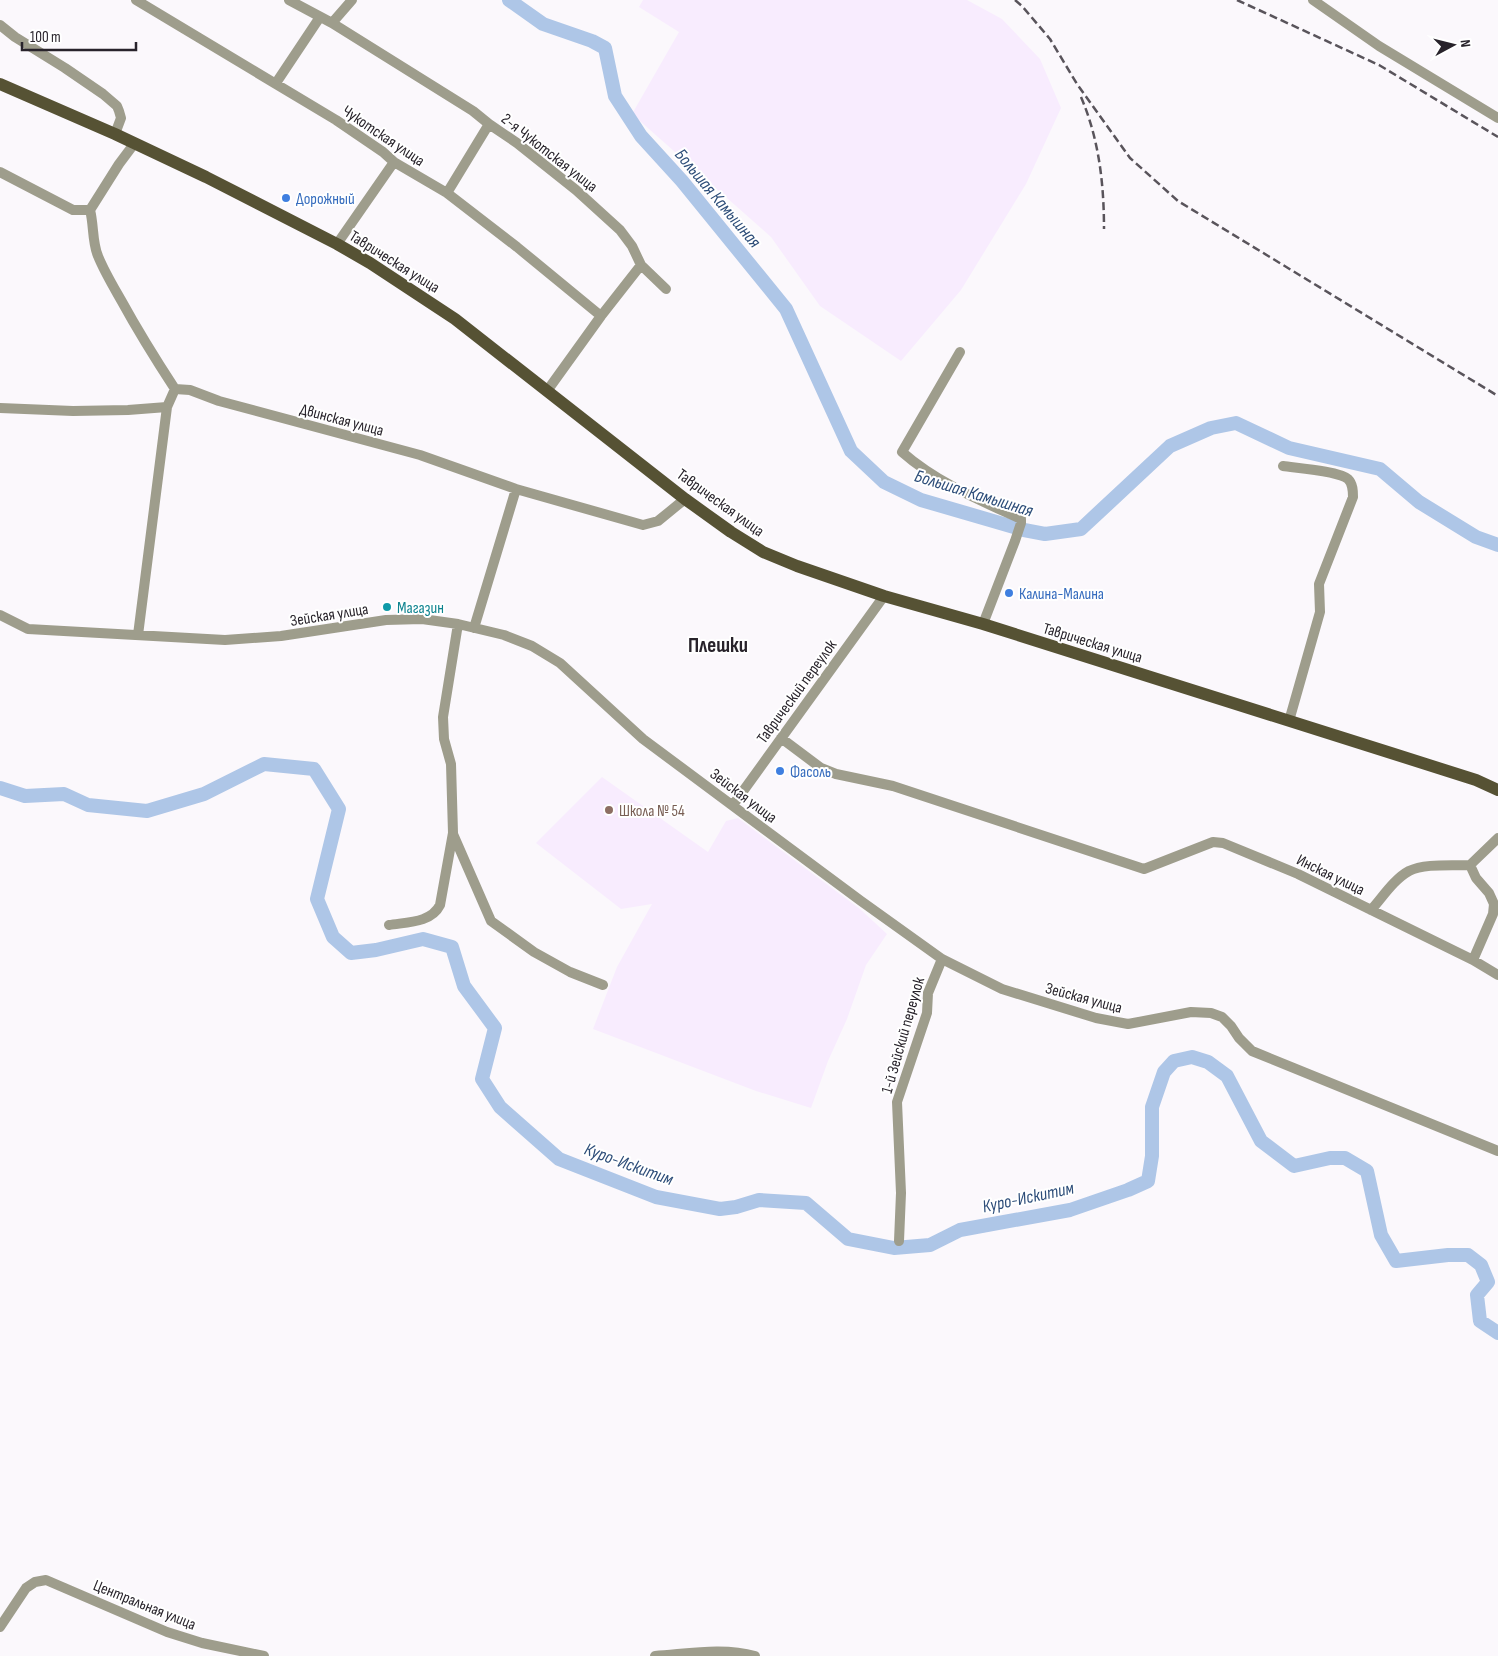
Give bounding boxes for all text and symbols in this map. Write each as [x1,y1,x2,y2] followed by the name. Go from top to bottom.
[22,20,136,52] scale bar
[1428,20,1478,70] north arrow
[30,28,61,47] text: 100 m
[1457,39,1474,48] text: N
[338,102,428,171] street label: Чукотская улица
[497,110,601,197] street label: 2-я Чукотская улица
[670,145,765,252] water label: Большая Камышная
[296,190,355,209] place label: Дорожный
[280,192,292,204] marker: Дорожный
[345,227,443,298] street label: Таврическая улица
[298,400,386,441] street label: Двинская улица
[673,465,767,541] street label: Таврическая улица
[912,465,1036,521] water label: Большая Камышная
[1019,585,1104,604] place label: Калина-Малина
[1003,587,1015,599] marker: Калина-Малина
[397,599,444,618] place label: Магазин
[289,600,370,631] street label: Зейская улица
[381,601,393,613] marker: Магазин
[1041,619,1145,668] street label: Таврическая улица
[688,633,748,658] district label: Плешки
[753,636,842,747] street label: Таврический переулок
[790,763,831,782] place label: Фасоль
[706,765,780,827] street label: Зейская улица
[774,765,786,777] marker: Фасоль
[619,802,685,821] place label: Школа № 54
[603,804,615,816] marker: Школа № 54
[1293,851,1367,900] street label: Инская улица
[878,974,929,1096] street label: 1-й Зейский переулок
[1043,979,1124,1018] street label: Зейская улица
[582,1139,676,1190] water label: Куро-Искитим
[981,1177,1076,1217] water label: Куро-Искитим
[90,1576,198,1635] street label: Центральная улица

